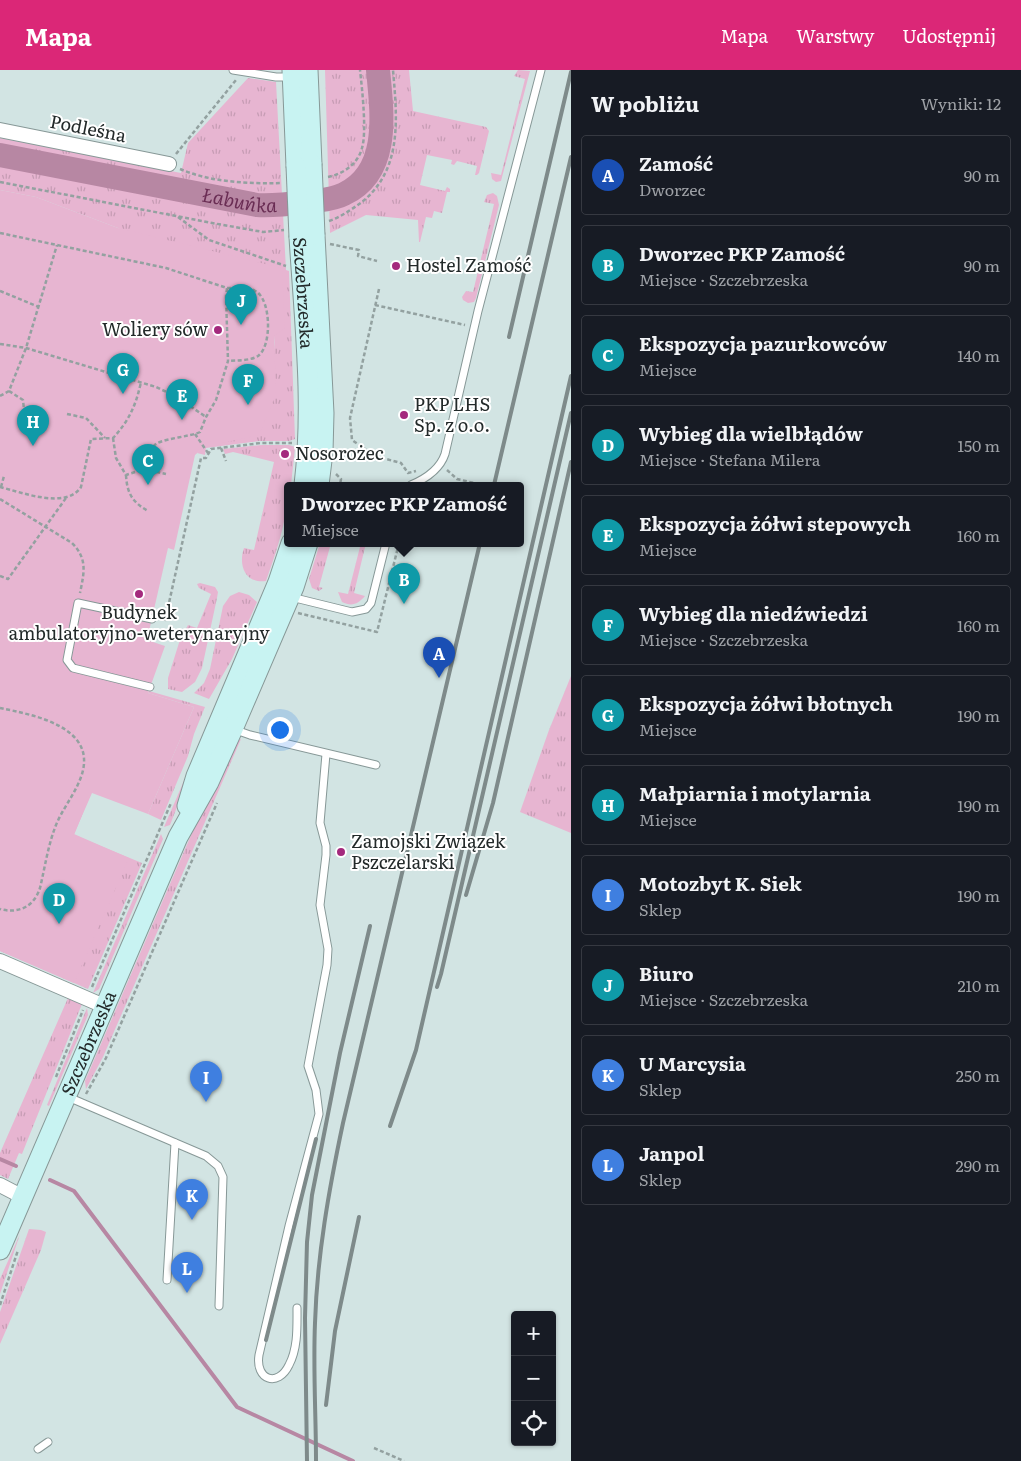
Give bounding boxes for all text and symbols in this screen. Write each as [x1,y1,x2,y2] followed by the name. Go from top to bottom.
[25,18,92,53] text: Mapa
[720,22,768,49] text: Mapa
[796,22,874,49] text: Warstwy
[902,22,996,49] text: Udostępnij
[591,87,699,118] text: W pobliżu
[921,91,1001,115] text: Wyniki: 12
[48,107,129,148] street label: Podleśna
[639,149,713,177] text: Zamość
[602,163,614,187] text: A
[964,163,1000,187] text: 90 m
[639,177,706,201] text: Dworzec
[200,180,277,218] water label: Łabuńka
[287,236,321,350] street label: Szczebrzeska
[639,239,845,267] text: Dworzec PKP Zamość
[406,251,531,278] place label: Hostel Zamość
[602,253,614,277] text: B
[964,253,1000,277] text: 90 m
[390,260,402,272] marker: Hostel Zamość
[639,267,808,291] text: Miejsce · Szczebrzeska
[225,284,257,325] pin: J
[102,315,209,342] place label: Woliery sów
[212,324,224,336] marker: Woliery sów
[639,329,887,357] text: Ekspozycja pazurkowców
[602,343,614,367] text: C
[957,343,1000,367] text: 140 m
[107,353,139,394] pin: G
[639,357,697,381] text: Miejsce
[232,364,264,405] pin: F
[166,379,198,420] pin: E
[414,390,490,438] place label: PKP LHS Sp. z o.o.
[17,405,49,446] pin: H
[398,409,410,421] marker: PKP LHS Sp. z o.o.
[639,419,863,447] text: Wybieg dla wielbłądów
[602,433,614,457] text: D
[957,433,1000,457] text: 150 m
[295,439,384,466] place label: Nosorożec
[132,444,164,485] pin: C
[639,447,820,471] text: Miejsce · Stefana Milera
[279,448,291,460] marker: Nosorożec
[284,482,524,547] popup
[301,489,507,517] text: Dworzec PKP Zamość
[639,509,911,537] text: Ekspozycja żółwi stepowych
[301,517,359,541] text: Miejsce
[603,523,613,547] text: E
[957,523,1000,547] text: 160 m
[639,537,697,561] text: Miejsce
[388,563,420,604] pin: B
[133,588,145,600] marker: Budynek ambulatoryjno-weterynaryjny
[8,598,270,646] place label: Budynek ambulatoryjno-weterynaryjny
[639,599,868,627] text: Wybieg dla niedźwiedzi
[603,613,613,637] text: F
[957,613,1000,637] text: 160 m
[639,627,808,651] text: Miejsce · Szczebrzeska
[423,637,455,678] pin: A
[639,689,893,717] text: Ekspozycja żółwi błotnych
[602,703,614,727] text: G
[957,703,1000,727] text: 190 m
[267,717,293,743] your location
[639,717,697,741] text: Miejsce
[639,779,871,807] text: Małpiarnia i motylarnia
[601,793,615,817] text: H
[957,793,1000,817] text: 190 m
[639,807,697,831] text: Miejsce
[351,827,507,875] place label: Zamojski Związek Pszczelarski
[335,846,347,858] marker: Zamojski Związek Pszczelarski
[639,869,802,897] text: Motozbyt K. Siek
[43,883,75,924] pin: D
[605,883,611,907] text: I
[957,883,1000,907] text: 190 m
[639,897,682,921] text: Sklep
[639,959,694,987] text: Biuro
[603,973,613,997] text: J
[957,973,1000,997] text: 210 m
[53,986,122,1100] street label: Szczebrzeska
[639,987,808,1011] text: Miejsce · Szczebrzeska
[639,1049,746,1077] text: U Marcysia
[190,1061,222,1102] pin: I
[602,1063,614,1087] text: K
[956,1063,1000,1087] text: 250 m
[639,1077,682,1101] text: Sklep
[639,1139,704,1167] text: Janpol
[603,1153,613,1177] text: L
[956,1153,1000,1177] text: 290 m
[639,1167,682,1191] text: Sklep
[176,1179,208,1220] pin: K
[171,1252,203,1293] pin: L
[511,1311,556,1446] map controls
[511,1311,556,1356] button: +
[511,1356,556,1401] button: −
[511,1401,556,1446] button: locate

